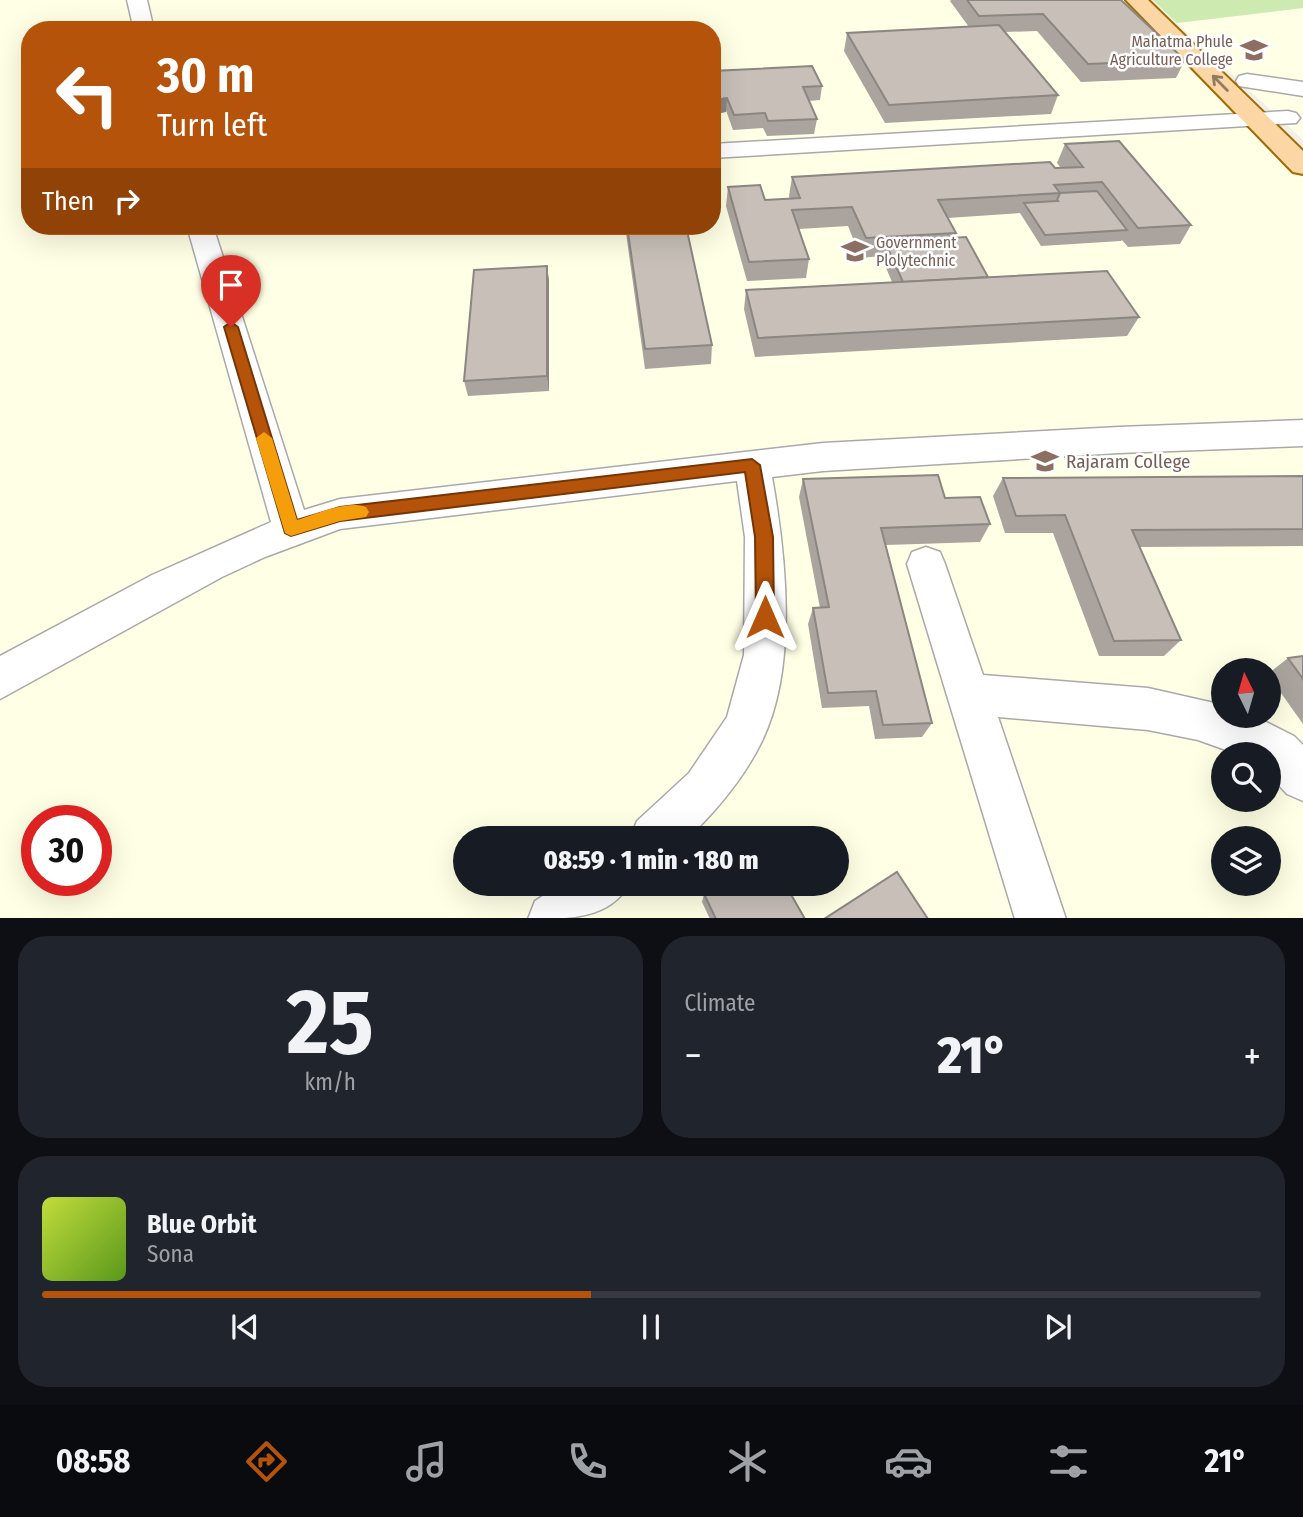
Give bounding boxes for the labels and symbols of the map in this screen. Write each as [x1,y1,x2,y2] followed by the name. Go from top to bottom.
[1110,32,1233,69] place label: Mahatma Phule Agriculture College
[1239,35,1269,65] school or university icon: Mahatma Phule Agriculture College
[1211,75,1228,92] one-way arrow
[876,233,957,270] place label: Government Plolytechnic
[840,236,870,266] school or university icon: Government Plolytechnic
[201,255,261,327] pin
[1030,446,1060,476] school or university icon: Rajaram College
[1066,450,1190,473] place label: Rajaram College
[728,580,802,654] position arrow
[1211,658,1281,728] north arrow
[21,805,112,896] speed limit sign: 30

